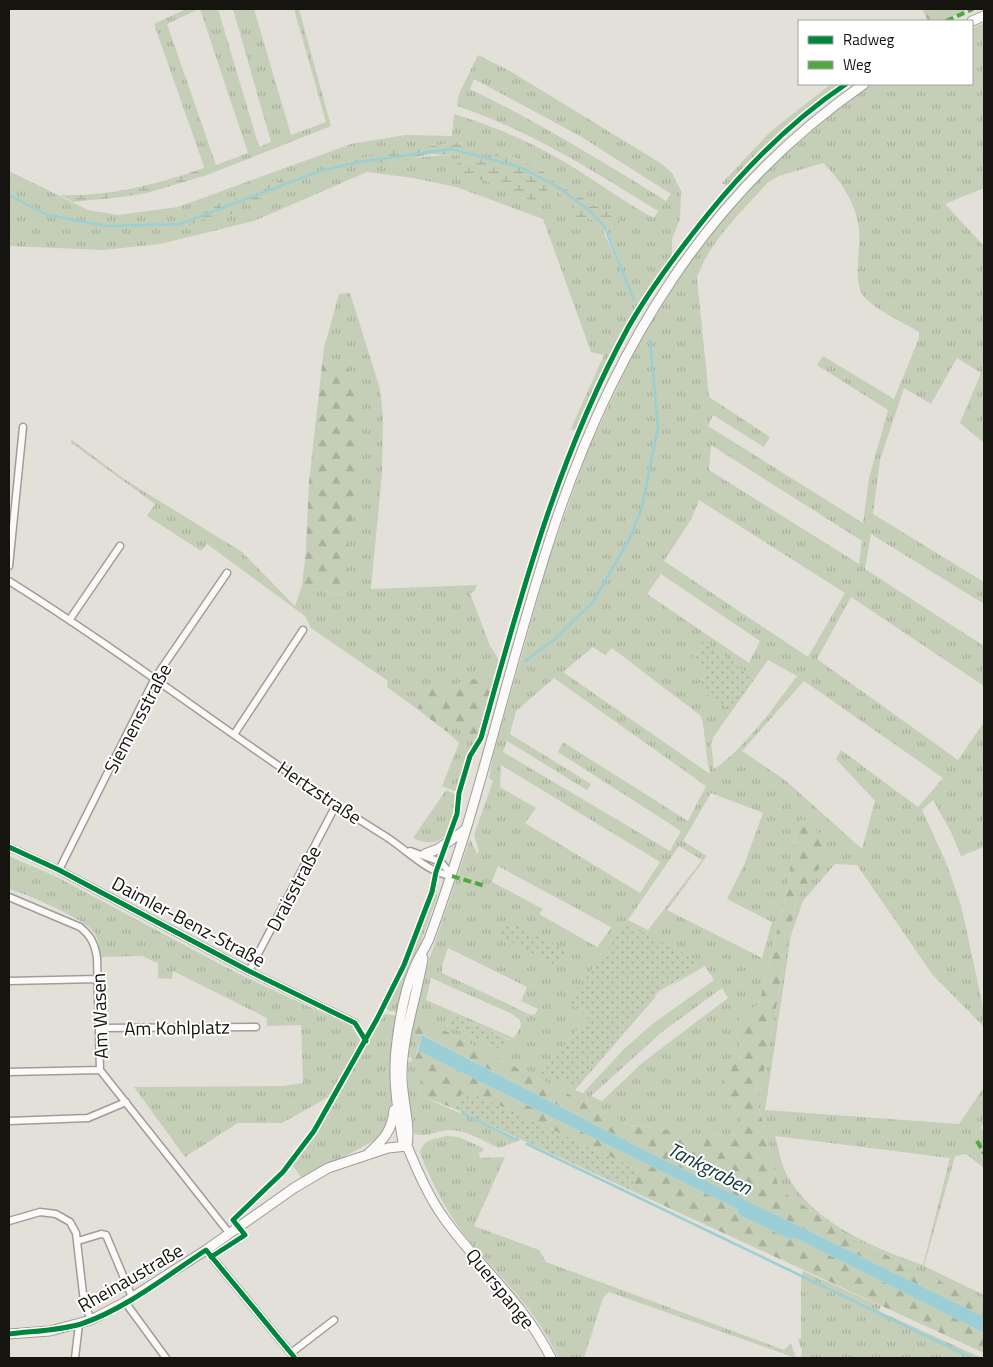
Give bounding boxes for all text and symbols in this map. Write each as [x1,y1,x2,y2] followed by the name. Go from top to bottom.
[798,20,973,85] legend
[843,28,895,51] text: Radweg
[843,53,872,76] text: Weg
[96,658,178,778] street label: Siemensstraße
[272,753,368,831] street label: Hertzstraße
[258,840,328,936] street label: Draisstraße
[107,868,271,974] street label: Daimler-Benz-Straße
[83,972,115,1060] street label: Am Wasen
[124,1012,230,1042] street label: Am Kohlplatz
[662,1134,759,1203] water label: Tankgraben
[72,1235,188,1319] street label: Rheinaustraße
[459,1241,543,1335] street label: Querspange

